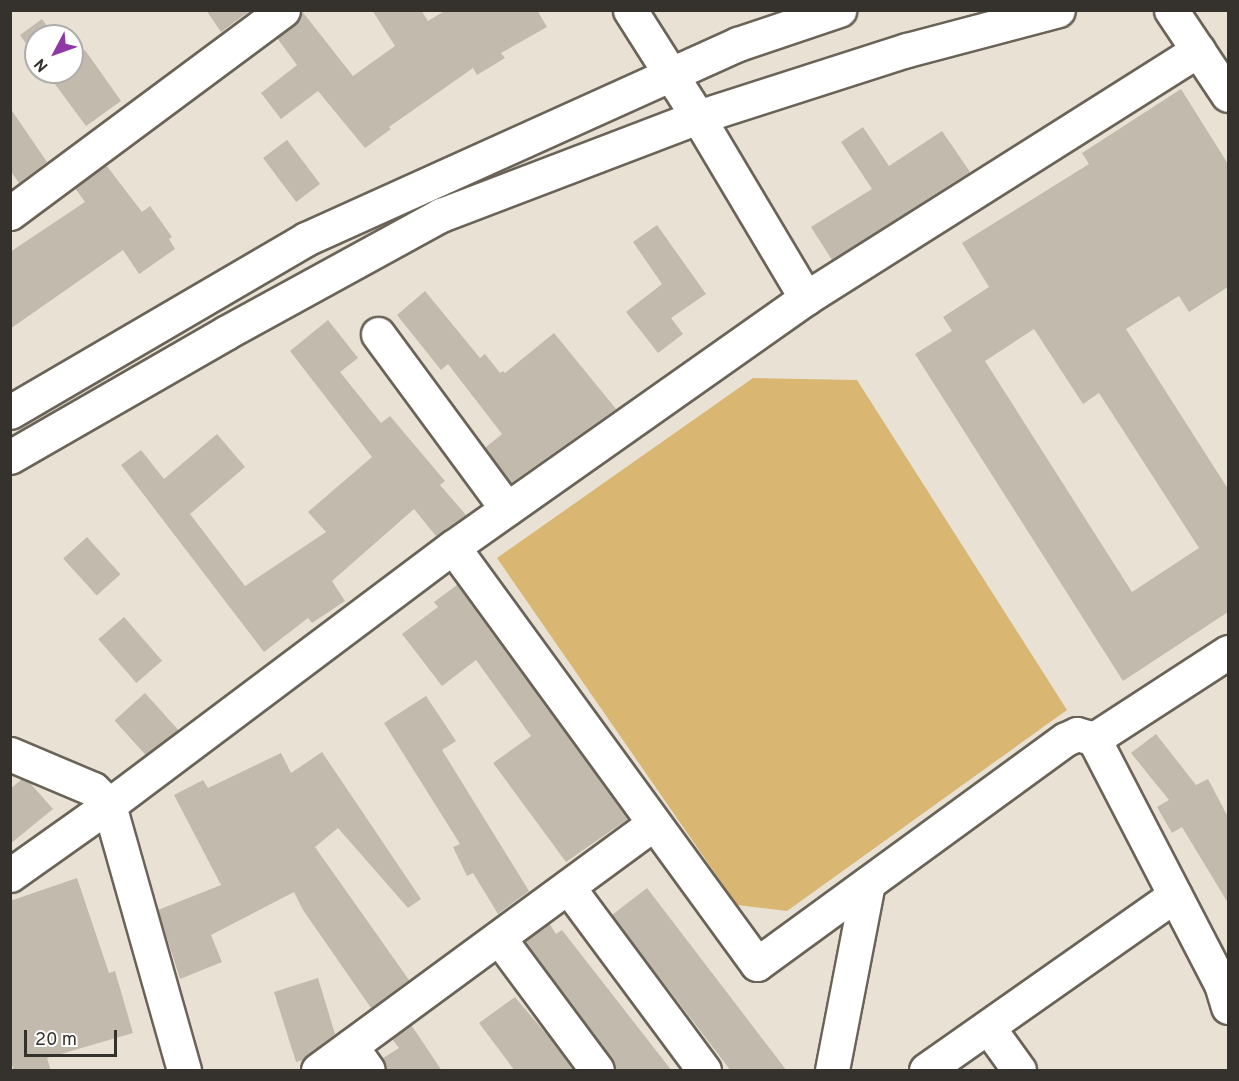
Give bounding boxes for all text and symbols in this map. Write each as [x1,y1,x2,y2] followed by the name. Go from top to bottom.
[24,24,84,84] north arrow
[31,54,53,75] text: N
[27,1018,120,1056] scale bar
[35,1029,77,1052] text: 20 m

